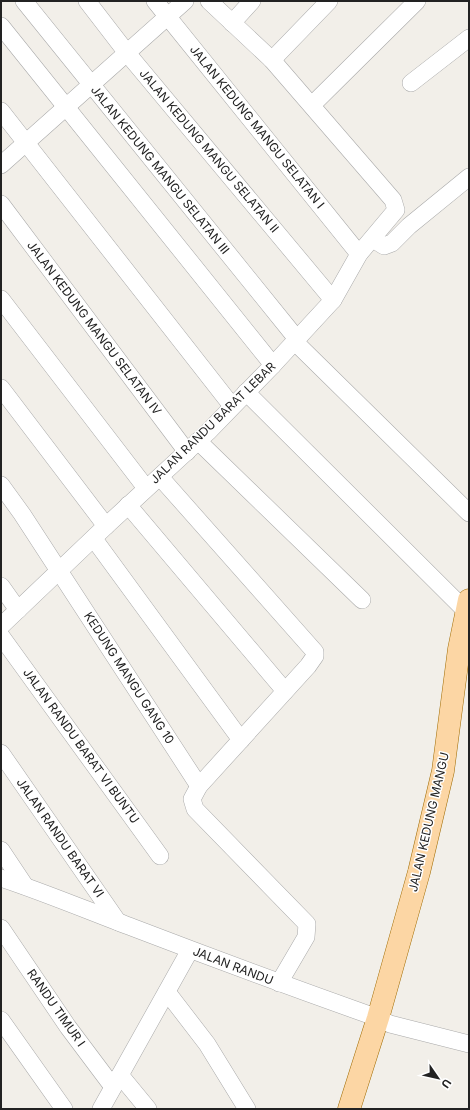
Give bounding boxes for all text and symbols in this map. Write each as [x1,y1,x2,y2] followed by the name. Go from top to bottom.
[187,42,328,211] street label: JALAN KEDUNG MANGU SELATAN I
[137,66,282,235] street label: JALAN KEDUNG MANGU SELATAN II
[88,83,233,257] street label: JALAN KEDUNG MANGU SELATAN III
[24,238,165,418] street label: JALAN KEDUNG MANGU SELATAN IV
[147,359,279,487] street label: JALAN RANDU BARAT LEBAR
[81,609,178,747] street label: KEDUNG MANGU GANG 10
[20,665,143,826] street label: JALAN RANDU BARAT VI BUNTU
[405,751,452,893] street label: JALAN KEDUNG MANGU
[14,775,107,900] street label: JALAN RANDU BARAT VI
[191,943,276,988] street label: JALAN RANDU
[24,966,89,1049] street label: RANDU TIMUR I
[418,1058,458,1098] north arrow
[438,1076,454,1091] text: U

